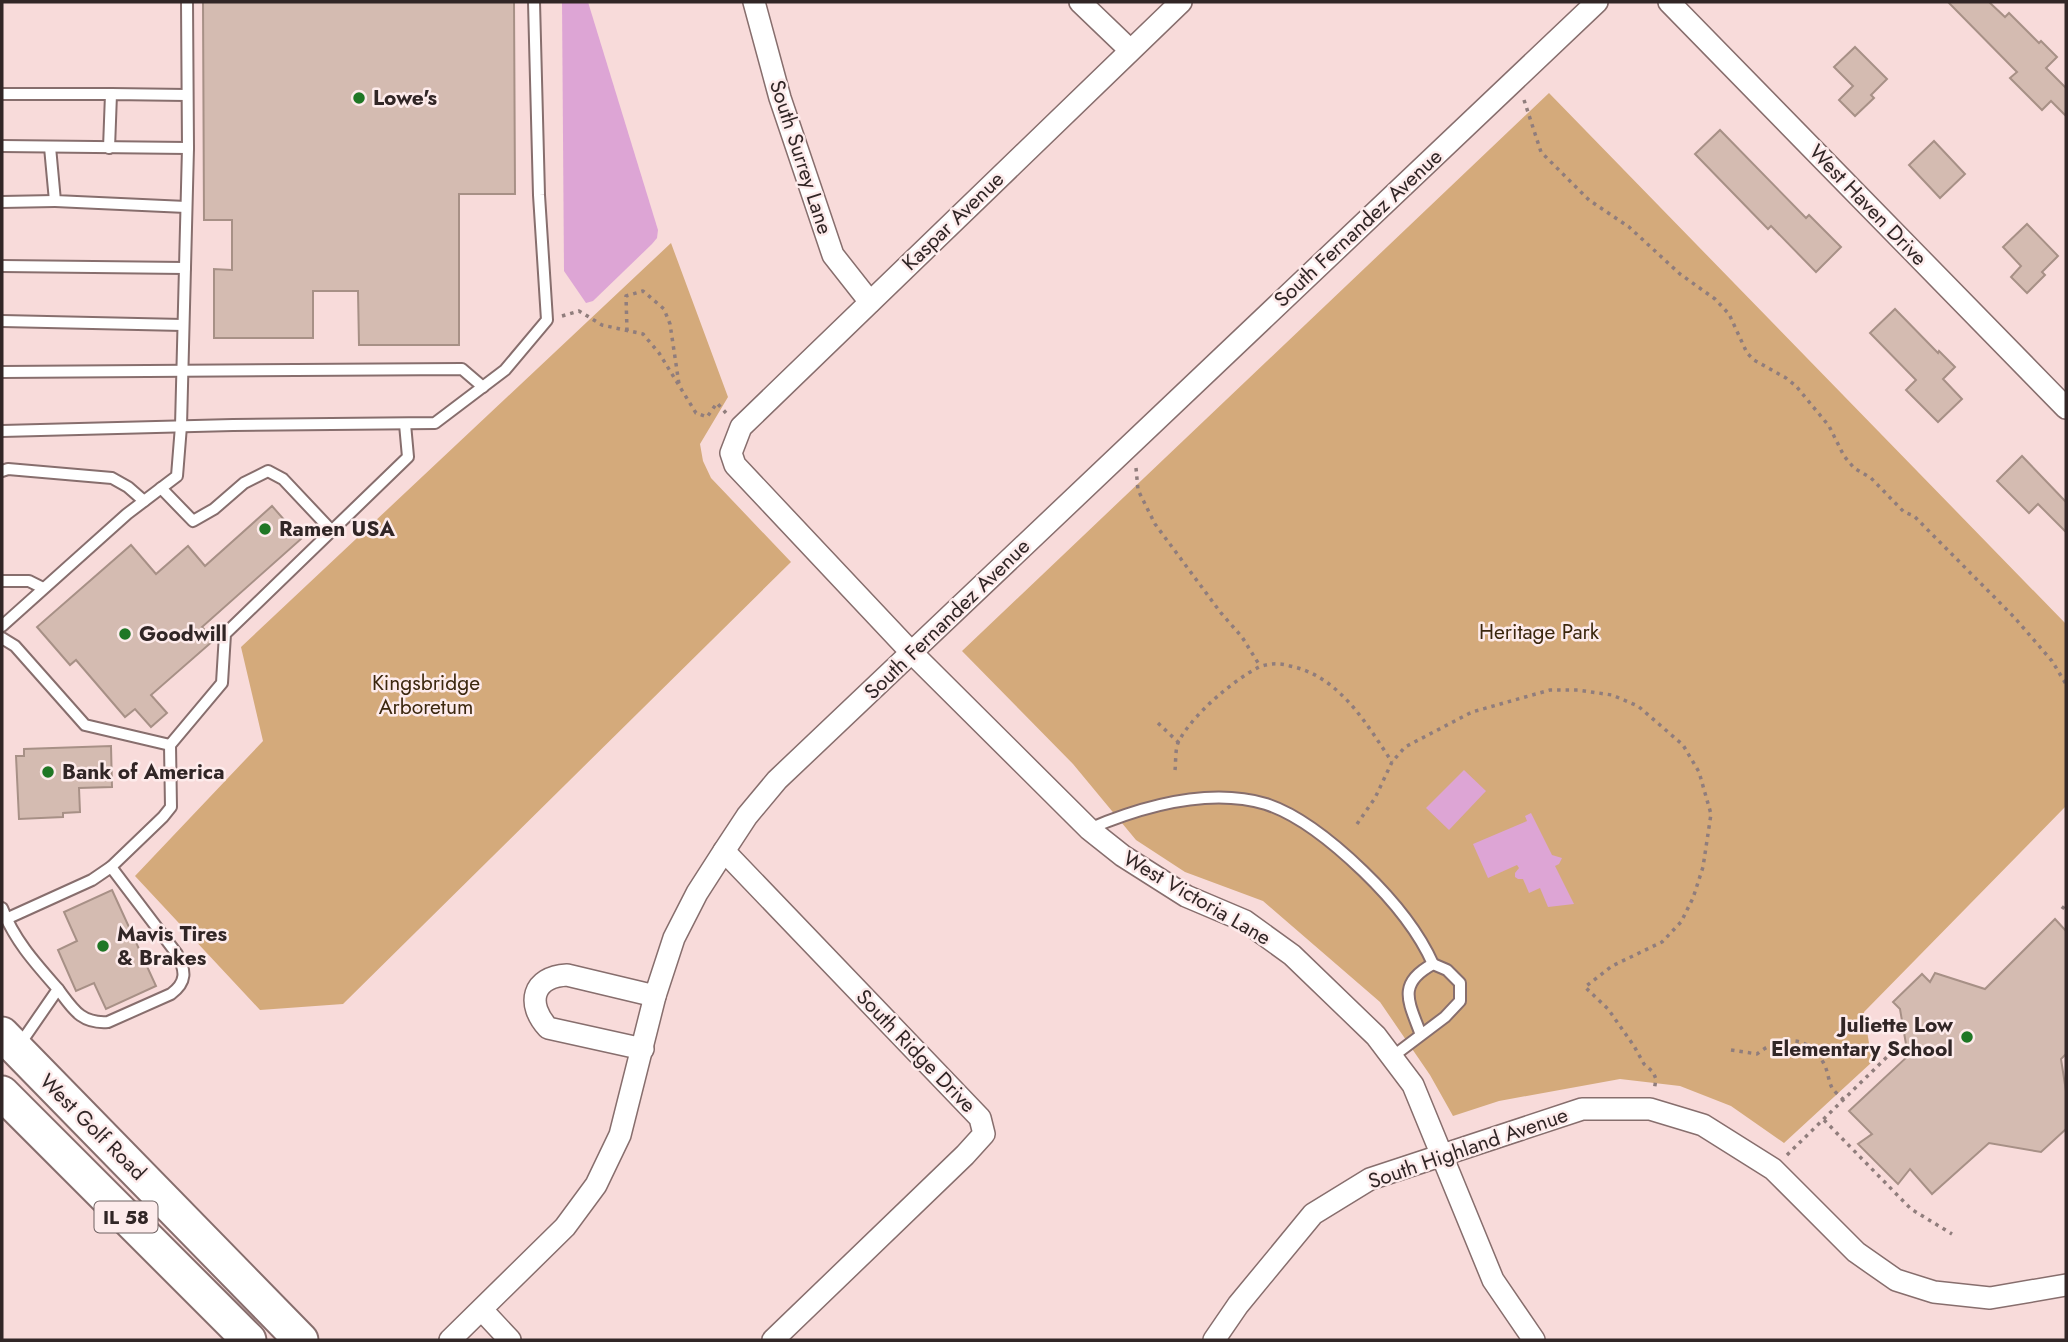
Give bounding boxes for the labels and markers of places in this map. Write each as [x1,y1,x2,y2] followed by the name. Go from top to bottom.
[373,83,438,113] place label: Lowe's
[351,90,367,106] marker: Lowe's
[279,514,395,544] place label: Ramen USA
[257,521,273,537] marker: Ramen USA
[139,619,227,649] place label: Goodwill
[117,626,133,642] marker: Goodwill
[62,757,224,787] place label: Bank of America
[40,764,56,780] marker: Bank of America
[117,919,228,973] place label: Mavis Tires & Brakes
[95,938,111,954] marker: Mavis Tires & Brakes
[1771,1010,1954,1064] place label: Juliette Low Elementary School
[1959,1029,1975,1045] marker: Juliette Low Elementary School

